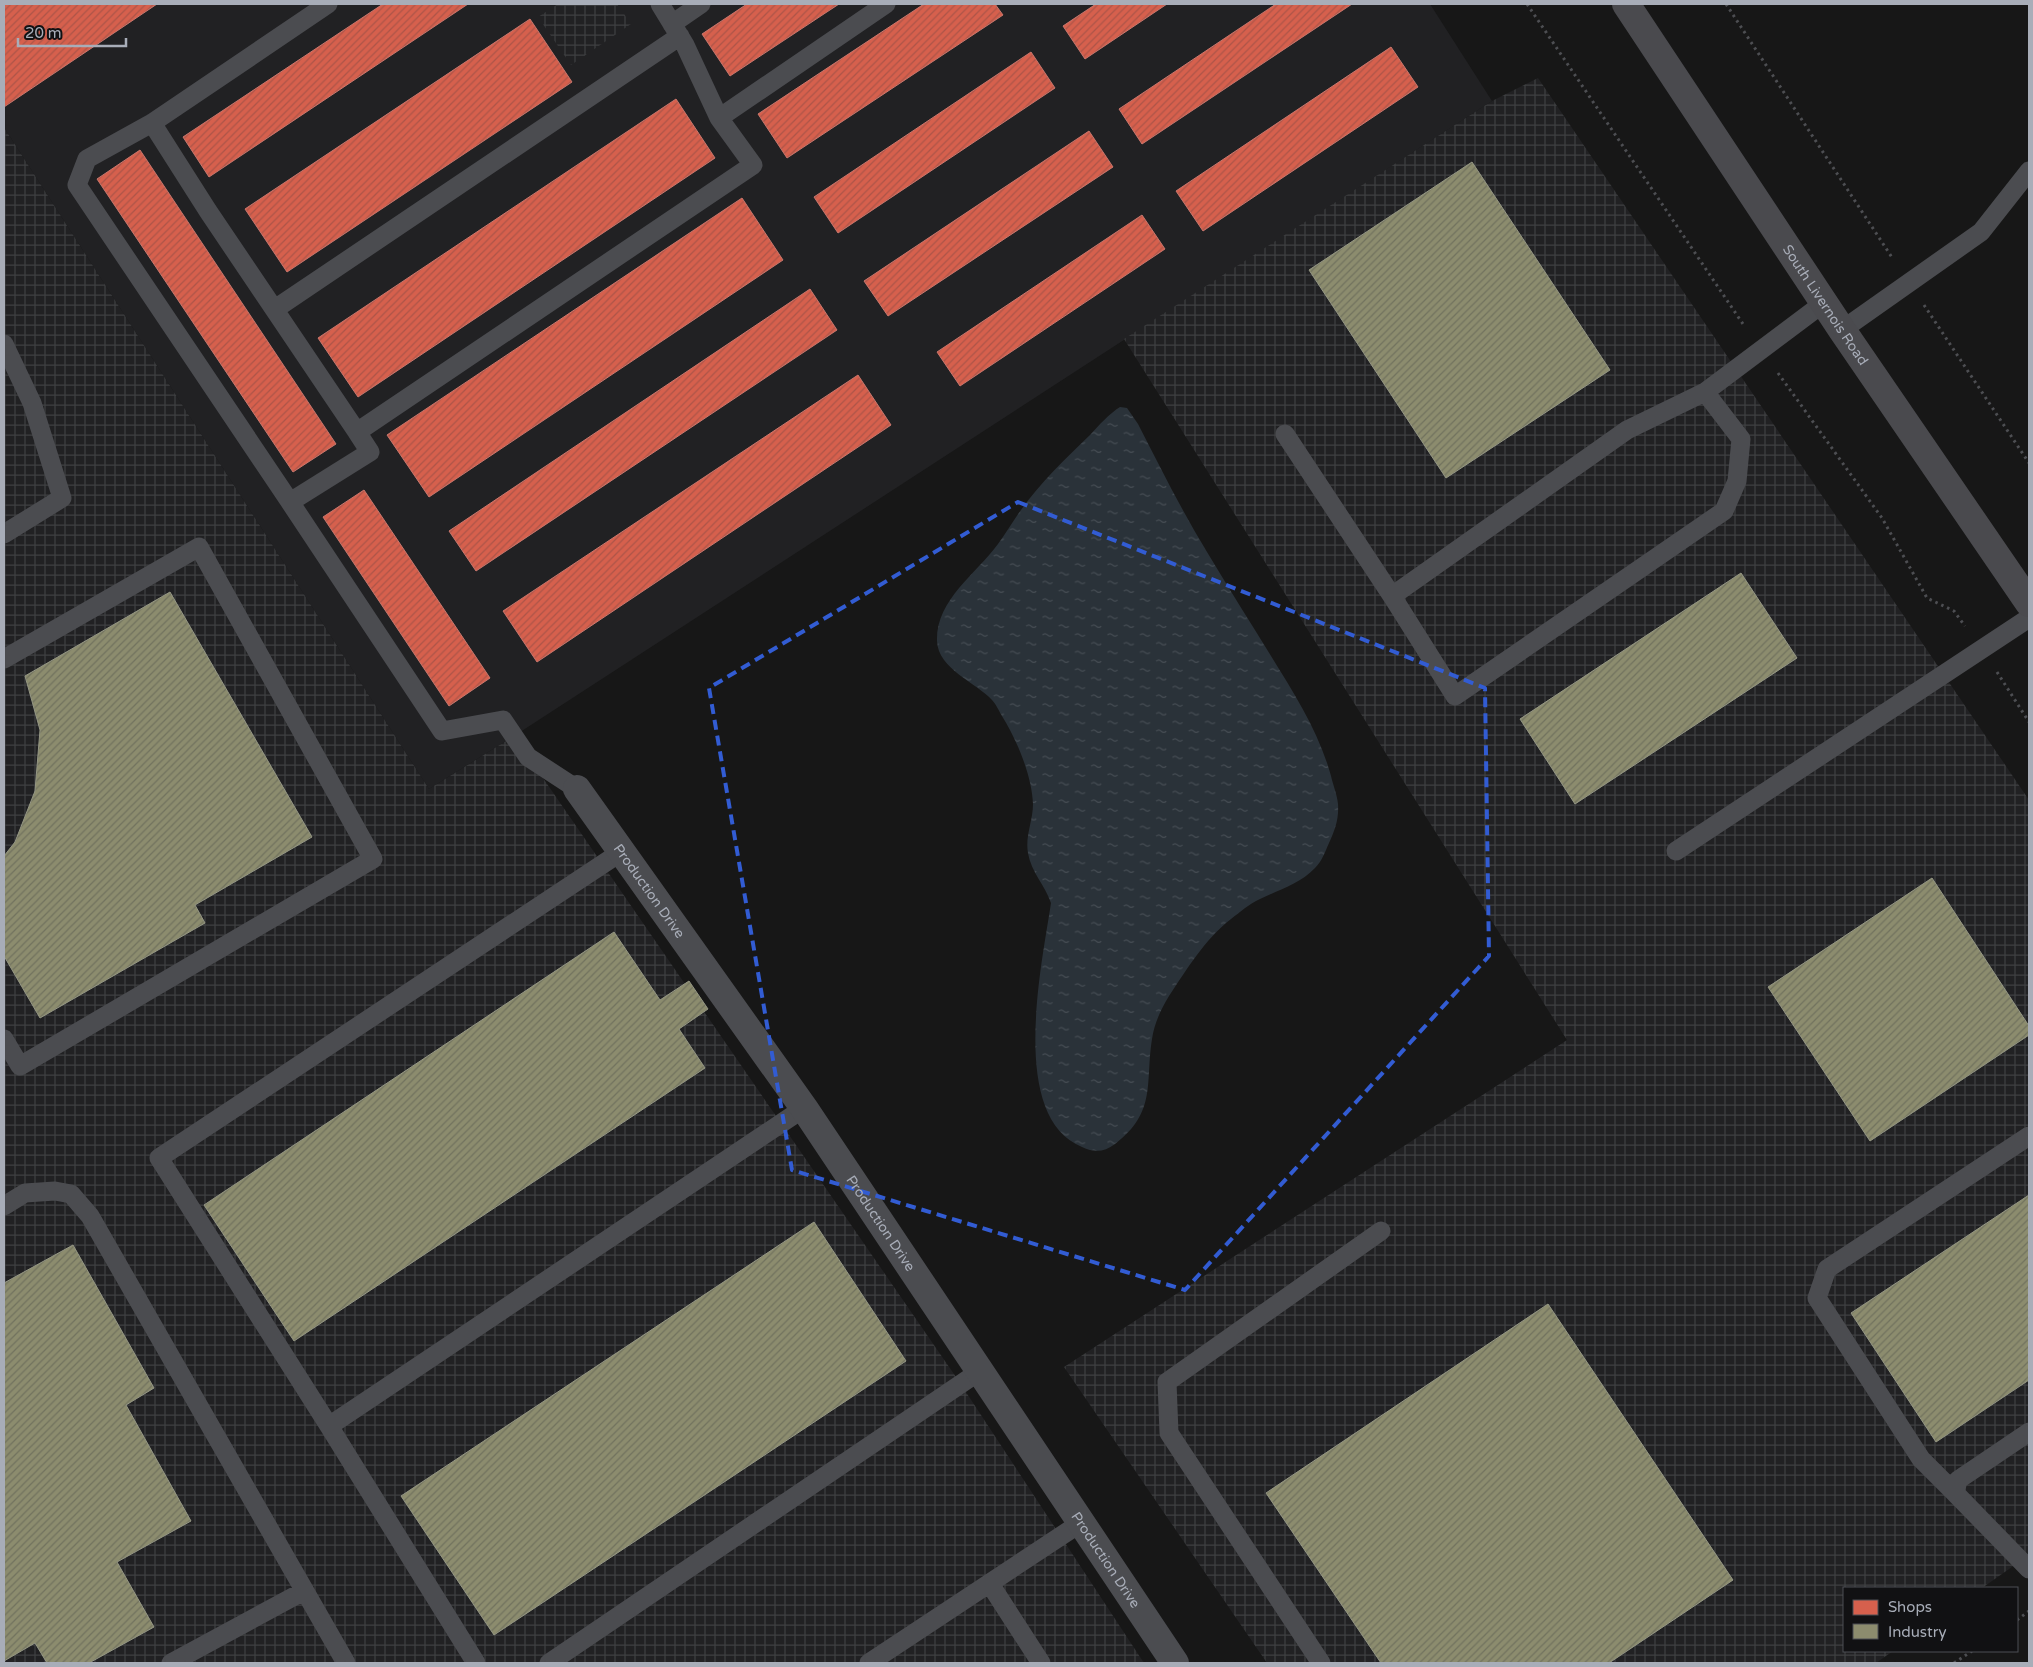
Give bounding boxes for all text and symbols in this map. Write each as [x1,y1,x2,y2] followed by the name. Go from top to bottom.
[18,15,125,47] scale bar
[25,24,62,42] text: 20 m
[1779,241,1872,368] street label: South Livernois Road
[610,840,689,941] street label: Production Drive
[843,1172,919,1274] street label: Production Drive
[1068,1509,1144,1611] street label: Production Drive
[1843,1587,2018,1652] legend
[1888,1598,1932,1616] text: Shops
[1888,1623,1947,1641] text: Industry

